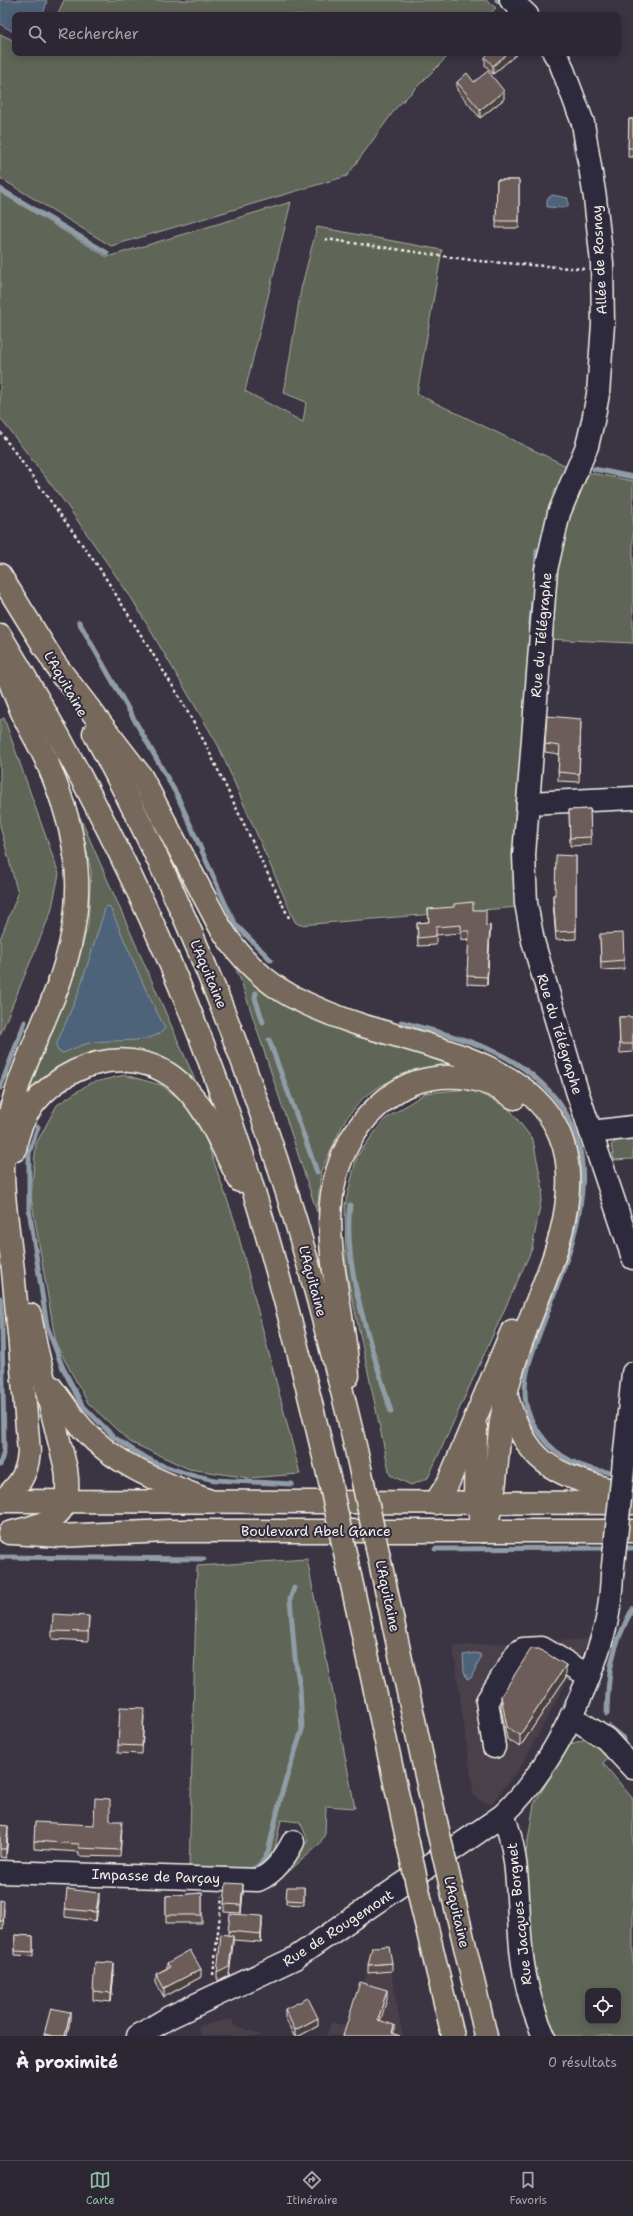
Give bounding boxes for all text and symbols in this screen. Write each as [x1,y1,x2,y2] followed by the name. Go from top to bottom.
[12,12,621,56] search box
[26,23,48,45] icon: search
[58,24,139,44] text: Rechercher
[587,205,611,315] street label: Allée de Rosnay
[527,572,555,698] street label: Rue du Télégraphe
[40,648,92,720] street label: L'Aquitaine
[186,937,232,1011] street label: L'Aquitaine
[533,971,587,1097] street label: Rue du Télégraphe
[295,1243,331,1319] street label: L'Aquitaine
[241,1522,391,1540] street label: Boulevard Abel Gance
[372,1558,404,1634] street label: L'Aquitaine
[503,1842,535,1986] street label: Rue Jacques Borgnet
[91,1865,221,1887] street label: Impasse de Parçay
[440,1874,474,1950] street label: L'Aquitaine
[279,1885,397,1971] street label: Rue de Rougemont
[585,1988,621,2024] map controls
[585,1988,621,2024] button: locate
[16,2051,118,2073] text: À proximité
[548,2054,617,2071] text: 0 résultats
[86,2169,115,2208] tab: Carte
[287,2169,338,2208] tab: Itinéraire
[510,2169,547,2208] tab: Favoris

